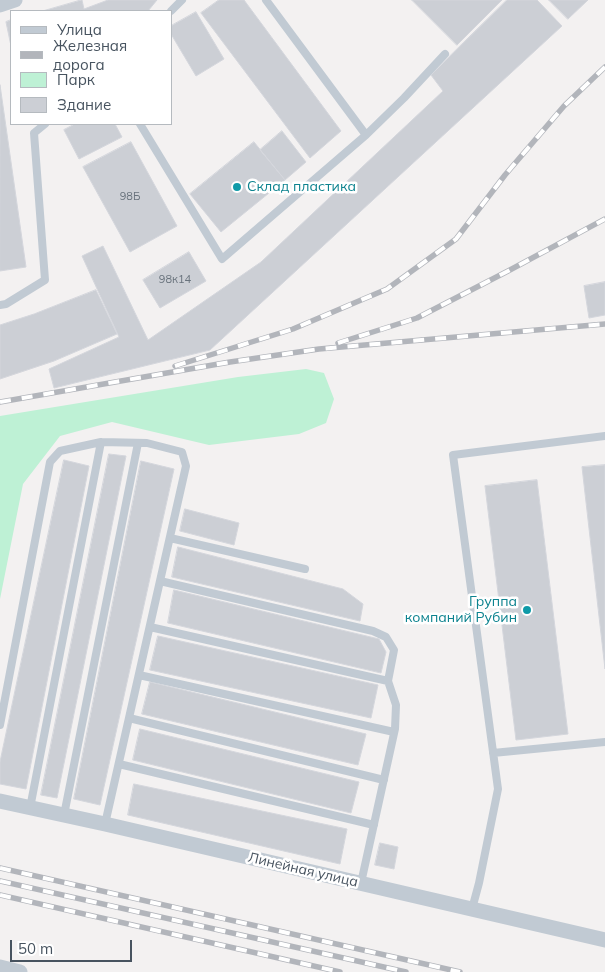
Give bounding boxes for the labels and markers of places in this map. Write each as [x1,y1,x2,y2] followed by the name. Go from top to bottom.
[247,179,356,195] place label: Склад пластика
[231,181,243,193] marker: Склад пластика
[405,594,517,626] place label: Группа компаний Рубин
[521,604,533,616] marker: Группа компаний Рубин

